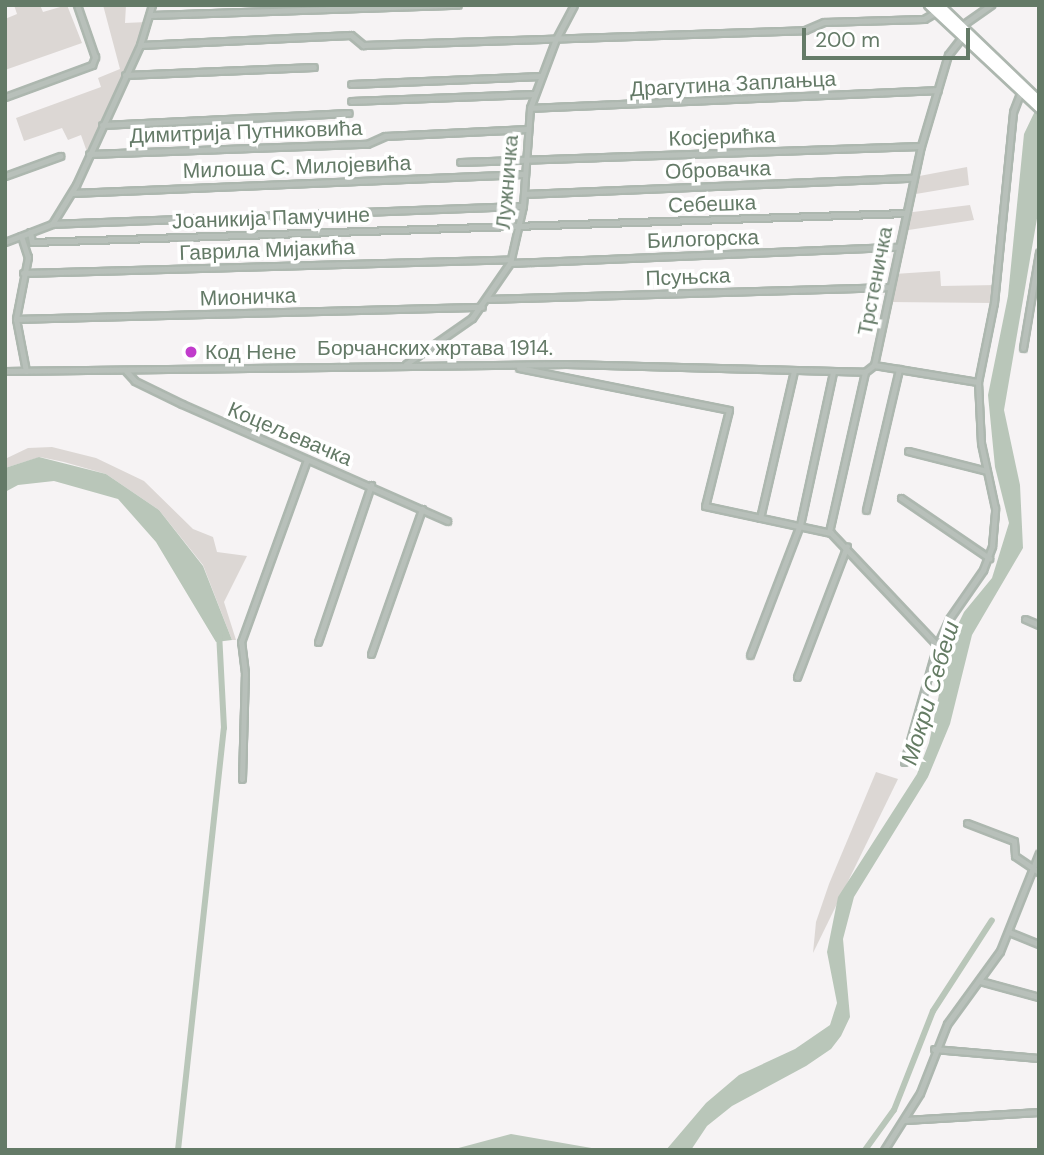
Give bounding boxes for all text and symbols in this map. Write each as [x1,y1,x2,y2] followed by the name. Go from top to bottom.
[806,14,974,58] scale bar
[815,26,880,54] text: 200 m
[629,66,837,102] street label: Драгутина Заплањца
[129,115,363,149] street label: Димитрија Путниковића
[668,123,776,151] street label: Косјерићка
[490,134,524,230] street label: Лужничка
[182,150,412,184] street label: Милоша С. Милојевића
[665,156,771,184] street label: Обровачка
[667,190,757,218] street label: Себешка
[172,202,370,234] street label: Јоаникија Памучине
[647,224,759,254] street label: Билогорска
[852,224,898,338] street label: Трстеничка
[179,234,355,266] street label: Гаврила Мијакића
[645,263,731,291] street label: Псуњска
[199,283,297,311] street label: Мионичка
[317,335,553,361] street label: Борчанских жртава 1914.
[205,339,296,365] place label: Код Нене
[183,344,199,360] marker: Код Нене
[224,397,356,471] street label: Коцељевачка
[895,618,965,768] water label: Мокри Себеш

